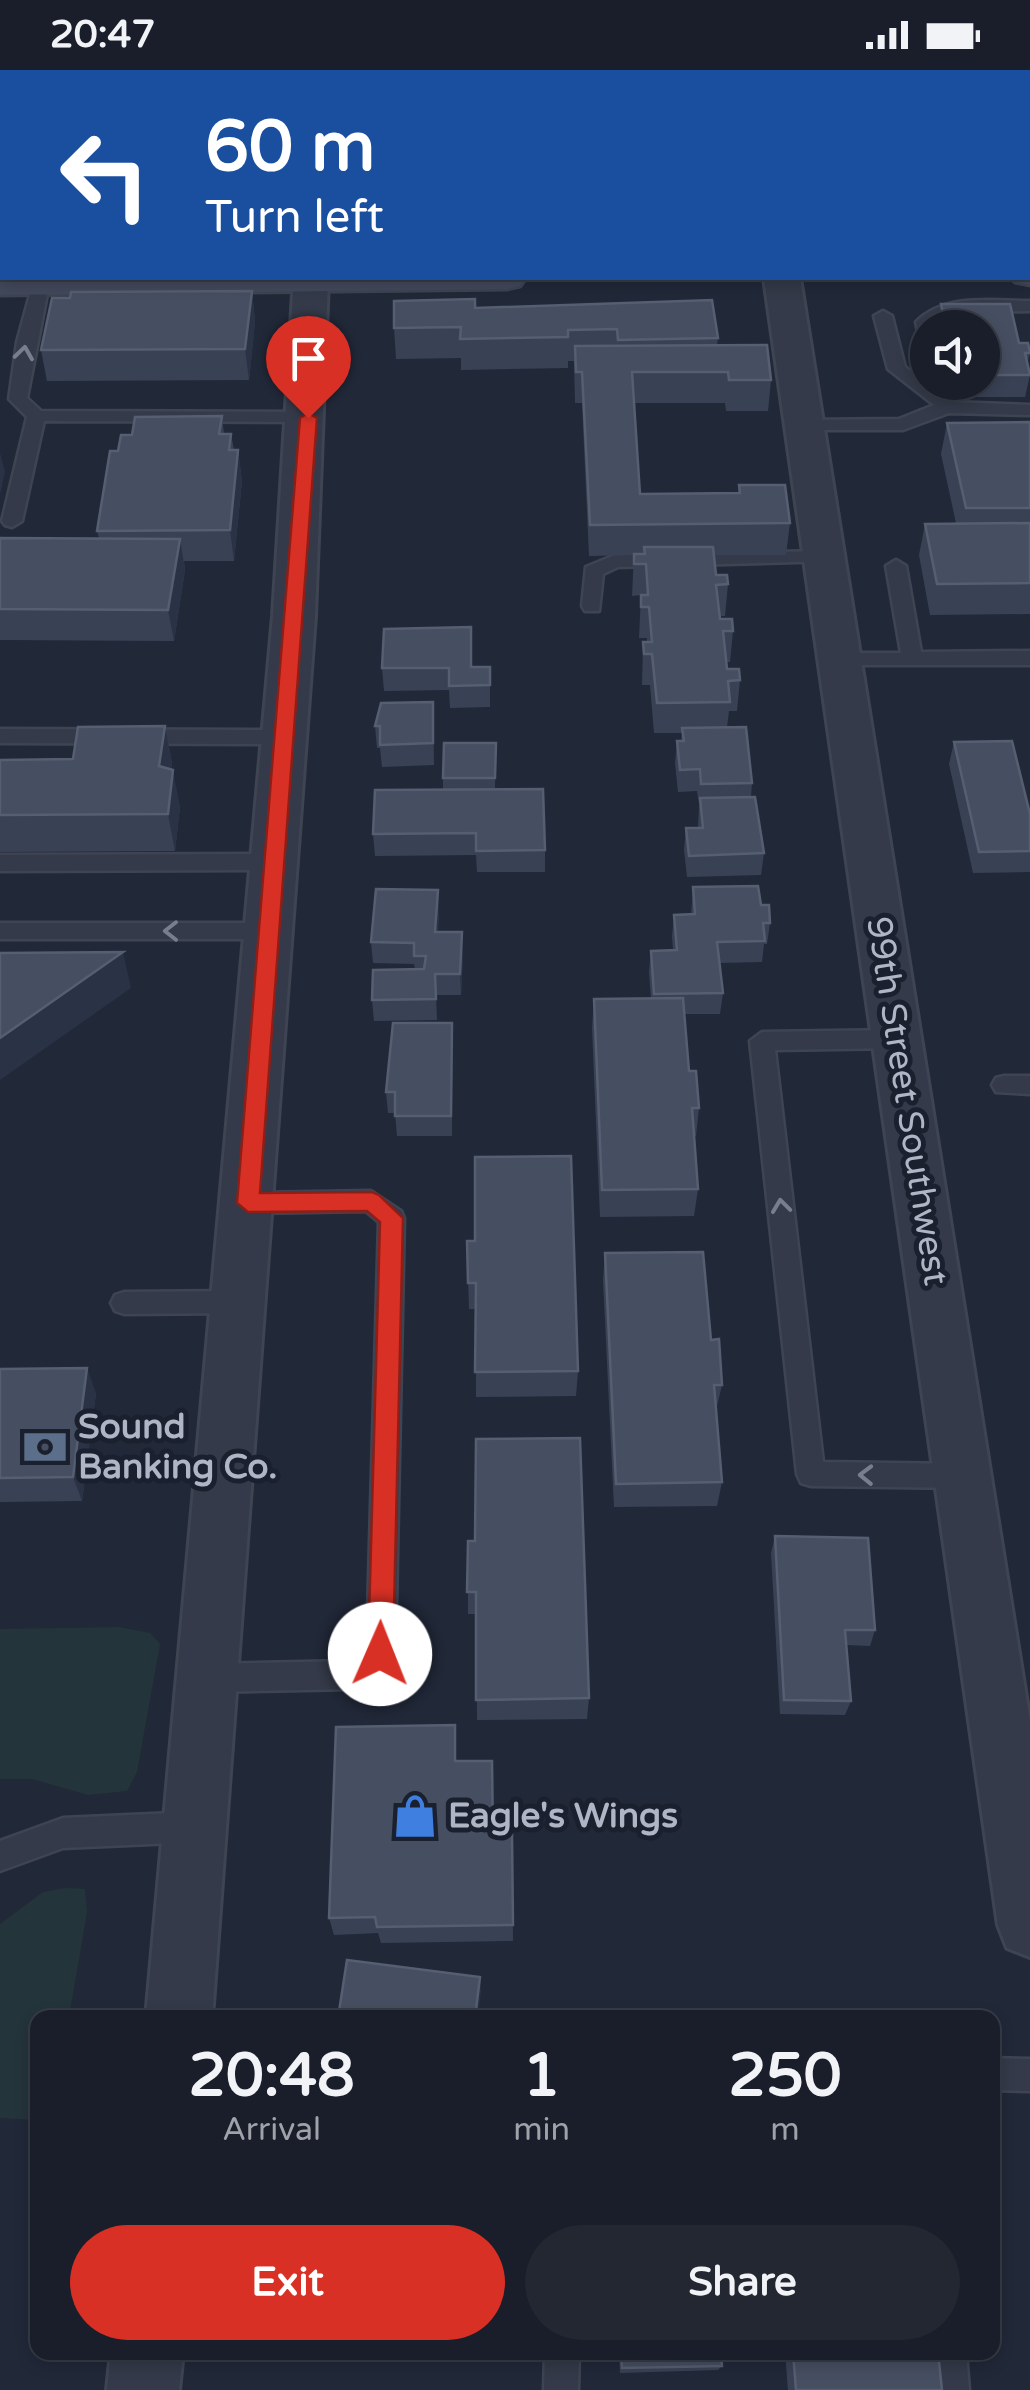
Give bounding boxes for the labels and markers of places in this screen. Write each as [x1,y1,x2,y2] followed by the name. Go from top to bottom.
[266,316,351,419] pin
[78,1406,277,1488] place label: Sound Banking Co.
[21,1423,69,1471] bank icon: Sound Banking Co.
[391,1792,439,1840] shop icon: Eagle's Wings
[448,1795,678,1837] place label: Eagle's Wings

